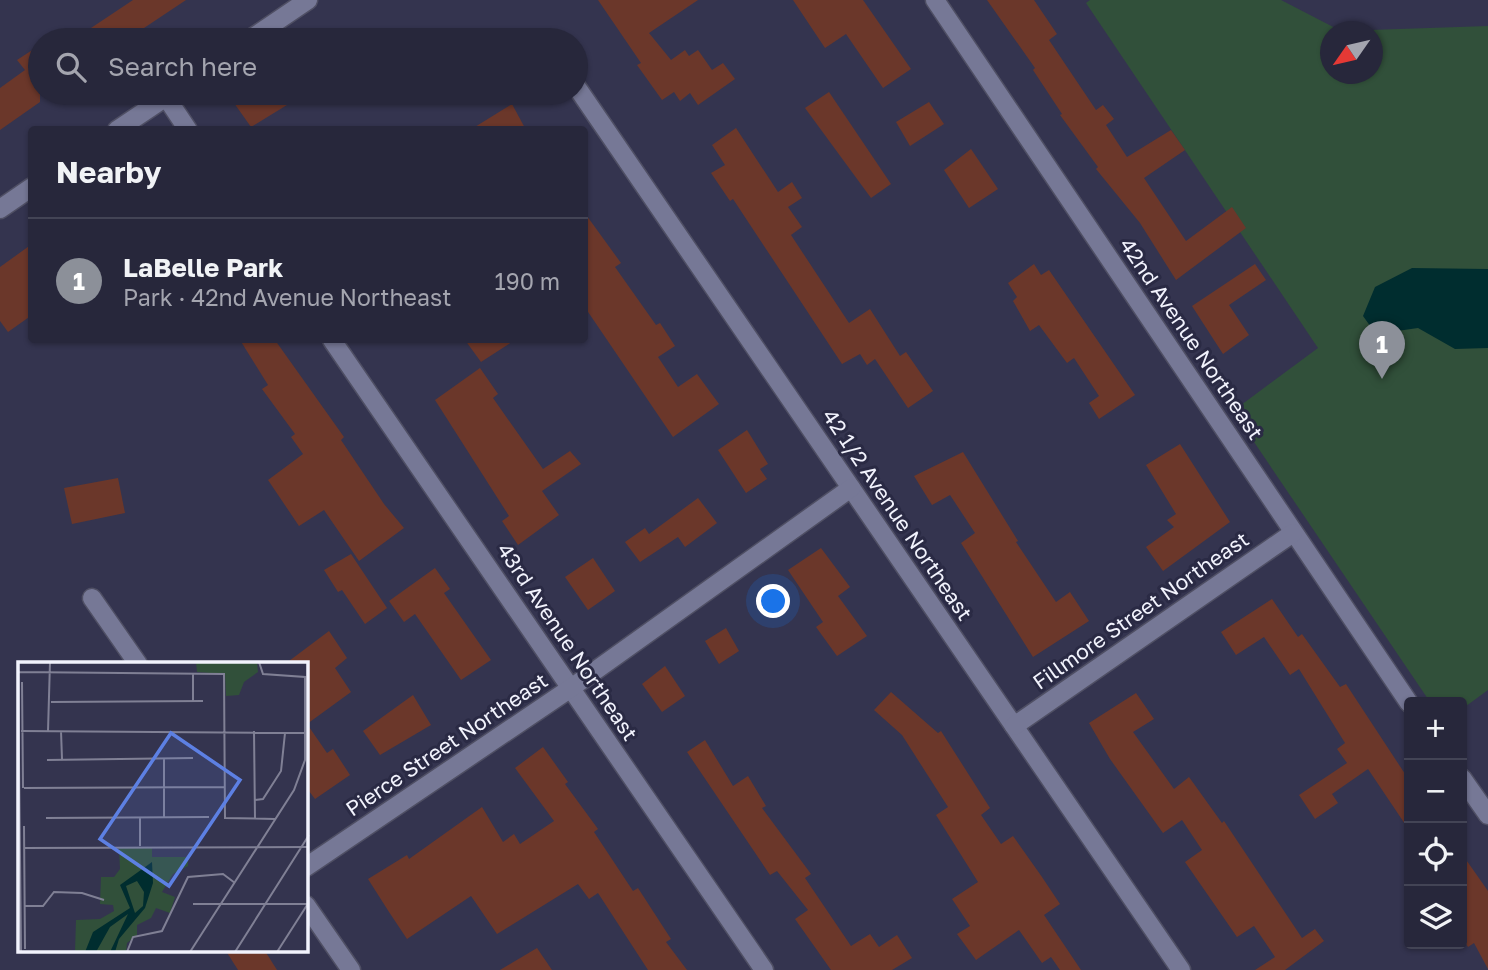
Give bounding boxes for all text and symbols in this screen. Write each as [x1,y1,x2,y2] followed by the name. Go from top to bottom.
[1320,21,1383,84] north arrow
[28,28,588,105] search box
[52,48,90,86] icon: search
[108,51,257,82] text: Search here
[56,154,161,190] text: Nearby
[1115,233,1269,444] street label: 42nd Avenue Northeast
[123,252,283,283] text: LaBelle Park
[73,267,85,295] text: 1
[495,267,560,295] text: 190 m
[123,283,451,311] text: Park · 42nd Avenue Northeast
[1359,321,1405,379] pin: 1
[817,404,978,625] street label: 42 1/2 Avenue Northeast
[1027,526,1253,695] street label: Fillmore Street Northeast
[492,538,644,745] street label: 43rd Avenue Northeast
[756,584,790,618] your location
[18,662,308,953] inset map
[341,667,552,821] street label: Pierce Street Northeast
[1404,697,1467,949] map controls
[1404,697,1467,760] button: +
[1404,760,1467,823] button: −
[1404,823,1467,886] button: locate
[1404,886,1467,949] button: layers

